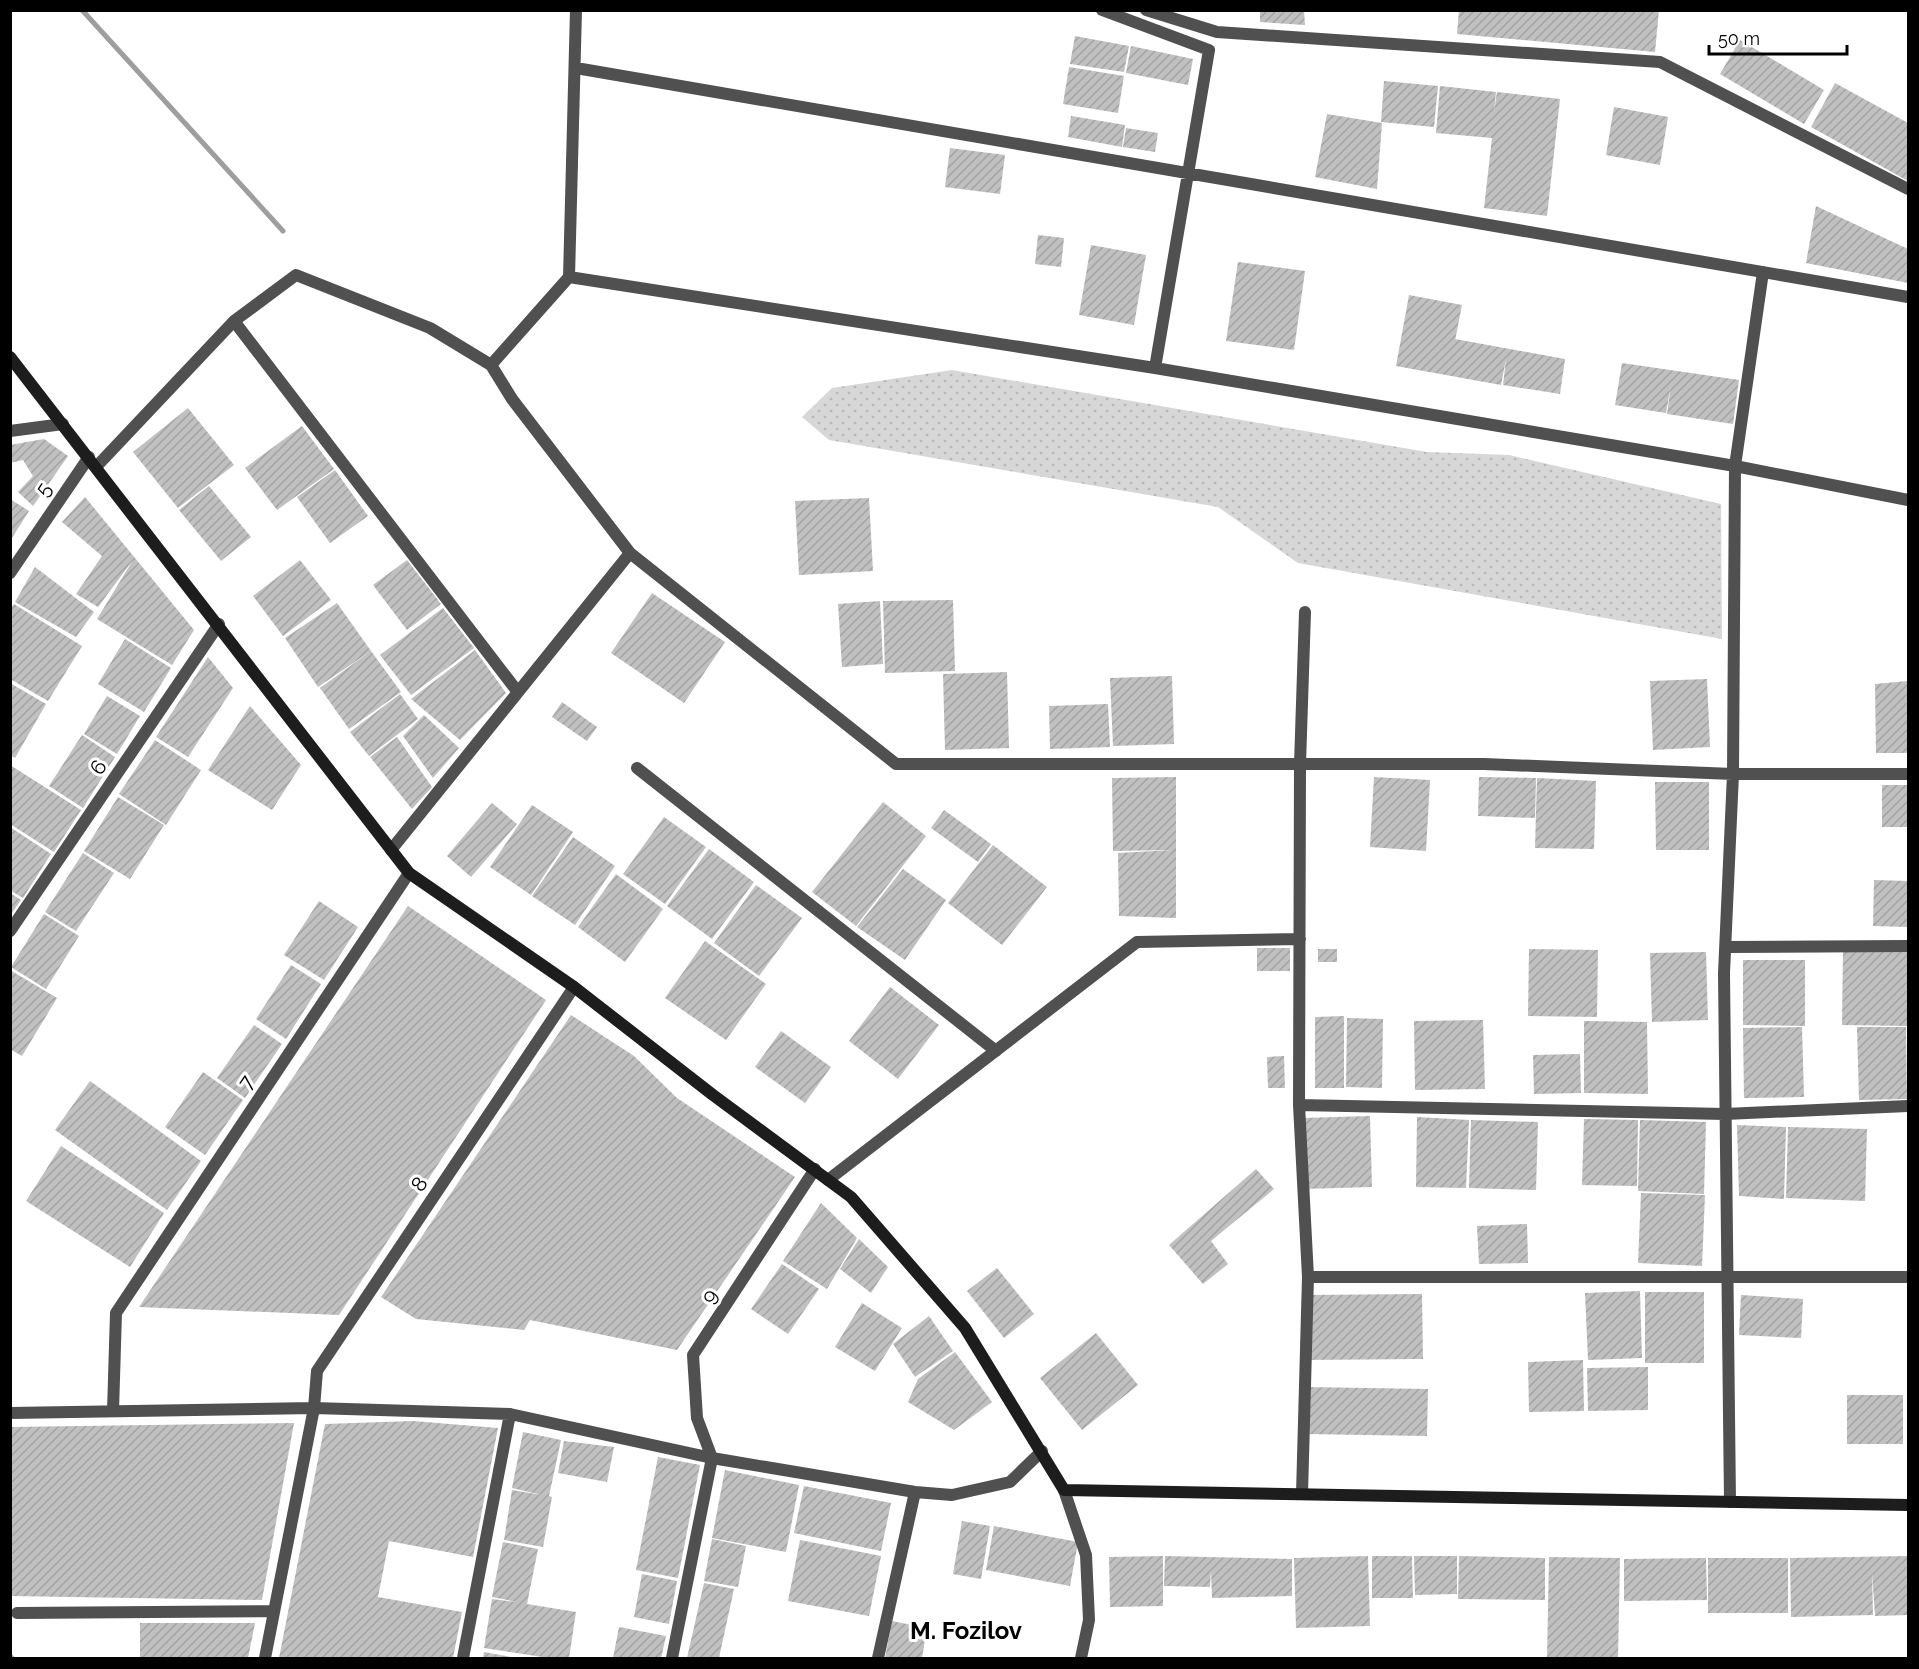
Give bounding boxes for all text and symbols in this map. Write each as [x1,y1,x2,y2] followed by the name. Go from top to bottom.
[1709,18,1847,56] scale bar
[1718,28,1760,49] text: 50 m
[29,477,57,501] street label: 5
[84,755,112,779] street label: 6
[232,1070,260,1094] street label: 7
[405,1172,433,1196] street label: 8
[695,1284,723,1308] street label: 9
[910,1616,1022,1645] district label: M. Fozilov

